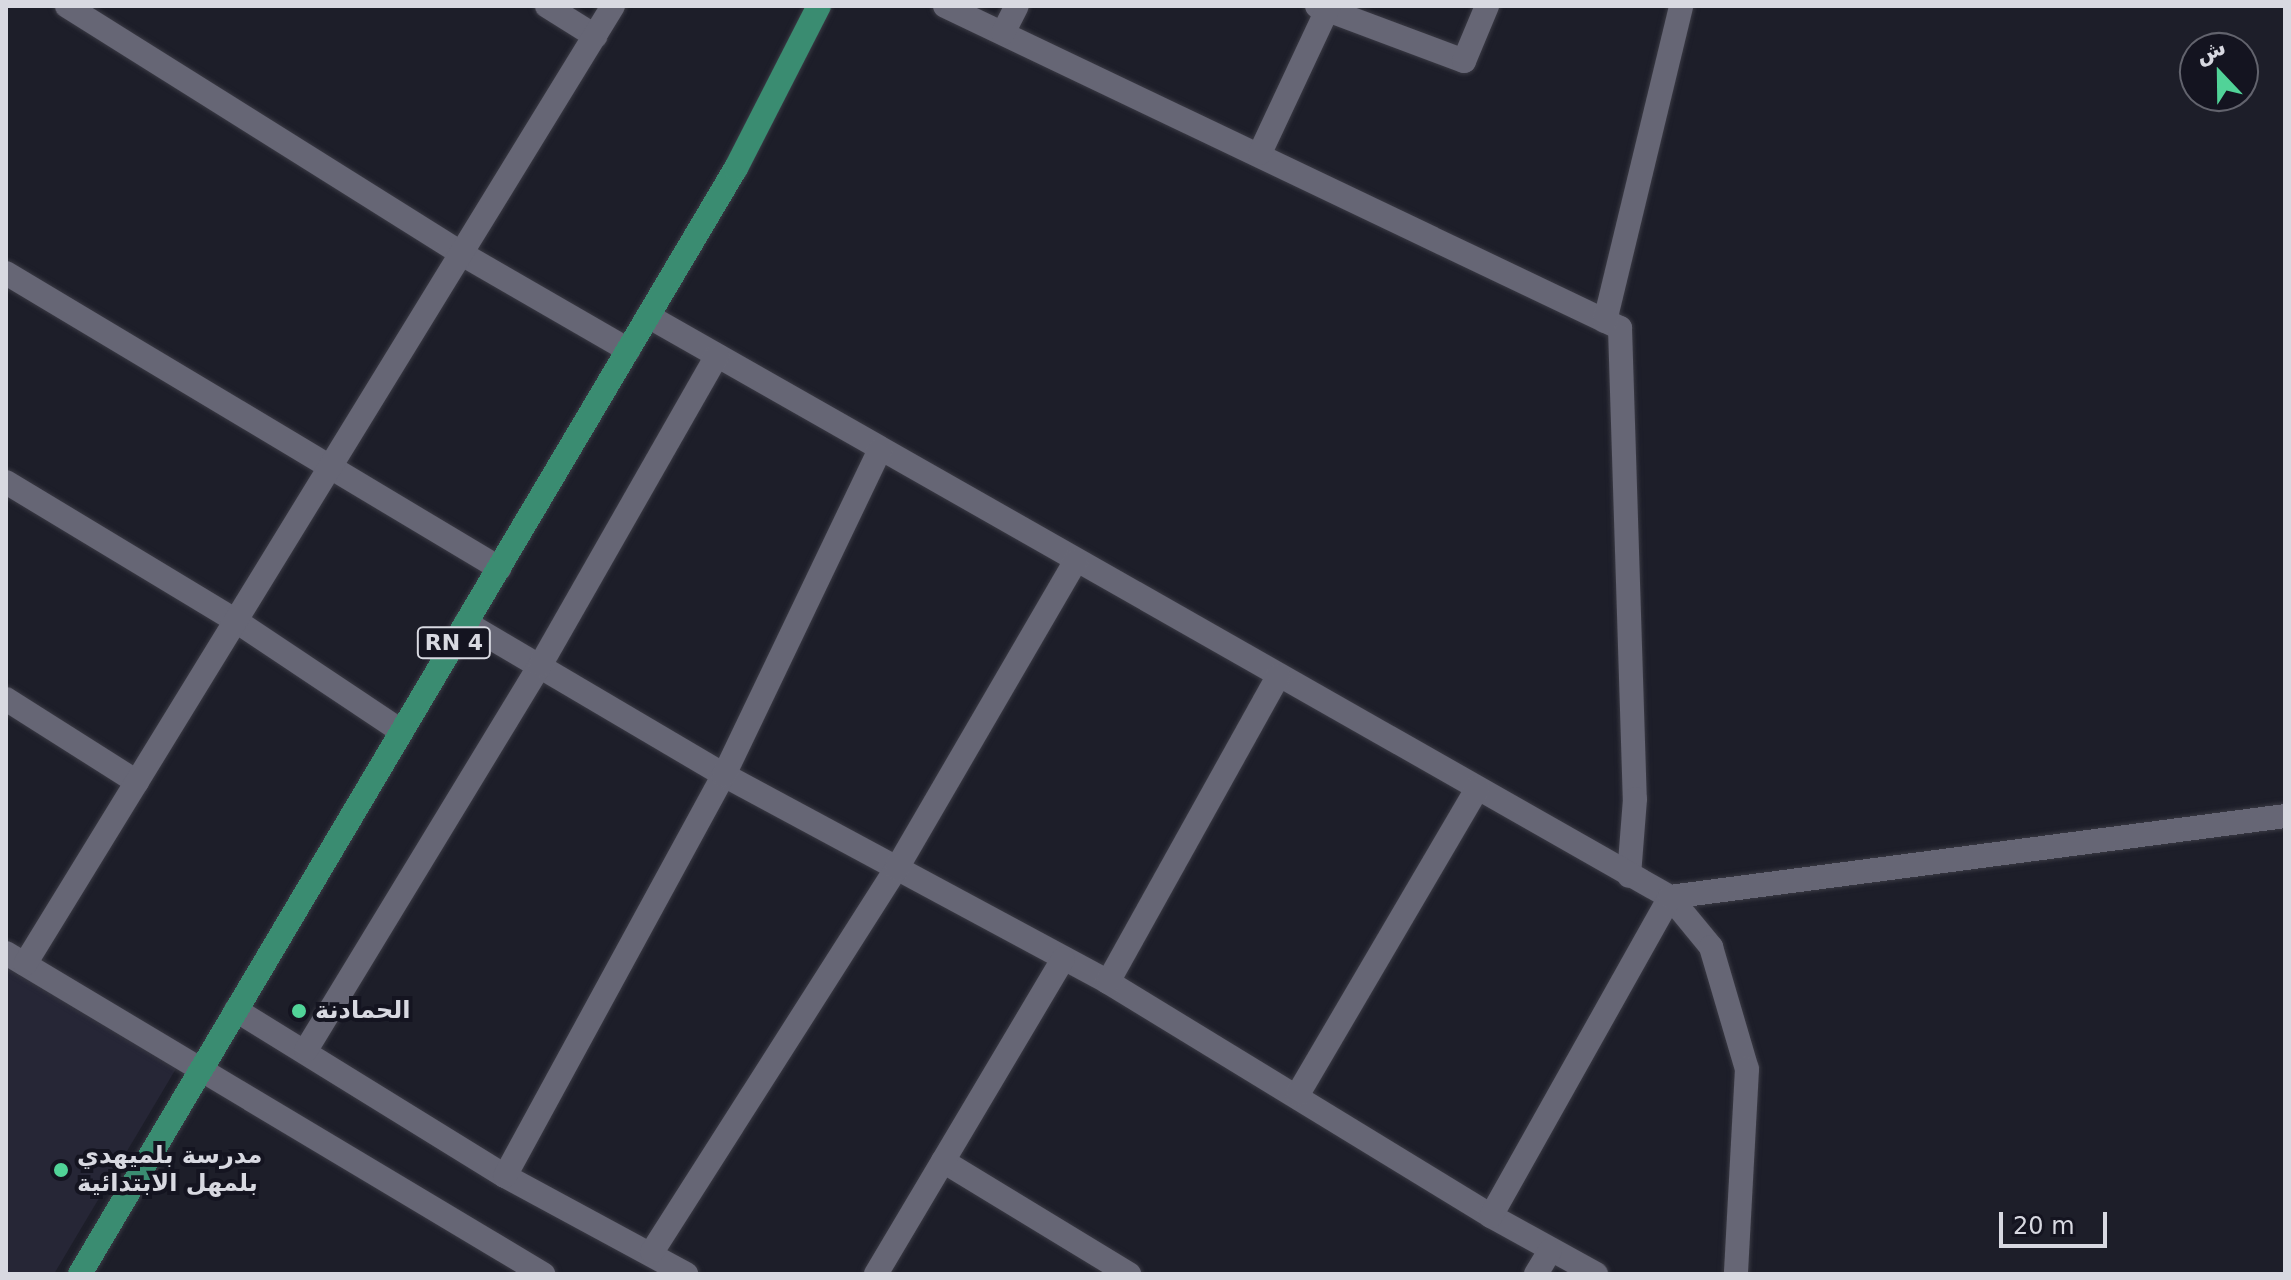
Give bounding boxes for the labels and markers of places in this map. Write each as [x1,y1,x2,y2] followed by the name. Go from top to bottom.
[315,997,411,1025] place label: الحمادنة
[290,1002,308,1020] marker: الحمادنة
[77,1142,262,1198] place label: مدرسة بلميهدي بلمهل الابتدائية
[52,1161,70,1179] marker: مدرسة بلميهدي بلمهل الابتدائية

